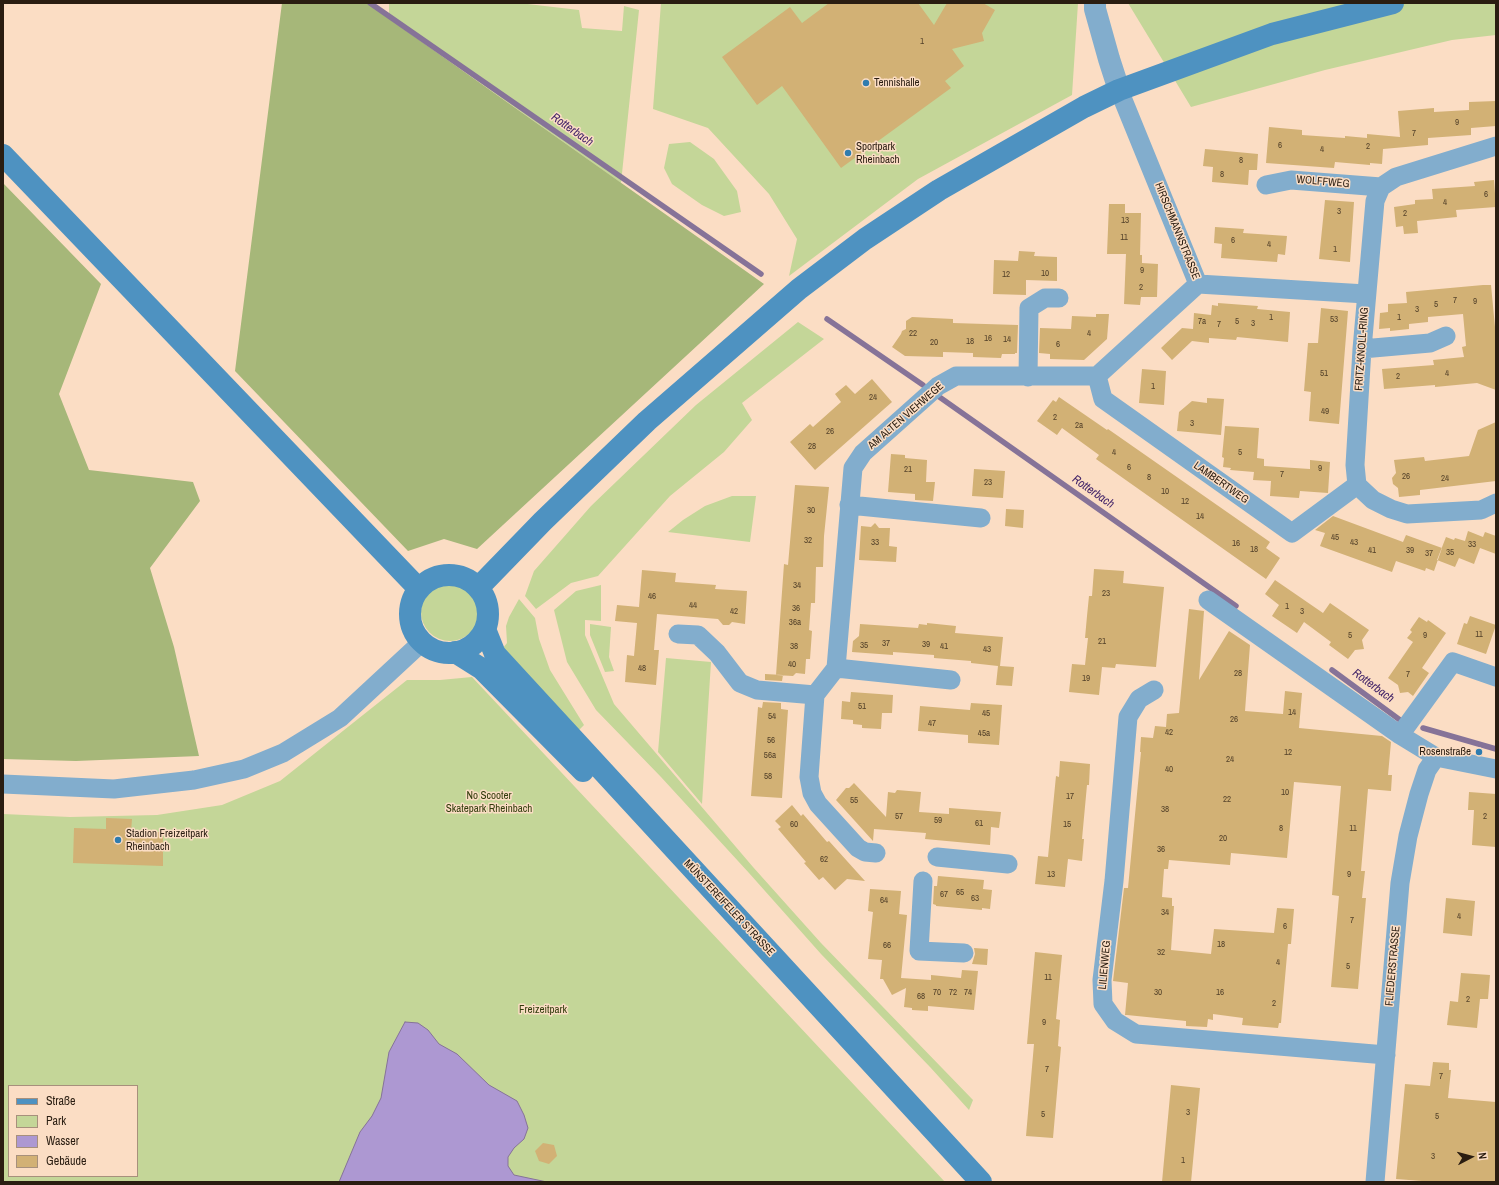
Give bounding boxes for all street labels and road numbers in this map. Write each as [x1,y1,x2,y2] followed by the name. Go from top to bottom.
[1296,173,1350,191] street label: WOLFFWEG
[1152,181,1202,281] street label: HIRSCHMANNSTRASSE
[1352,307,1372,391] street label: FRITZ-KNOLL-RING
[866,380,946,452] street label: AM ALTEN VIEHWEGE
[1191,459,1251,507] street label: LAMBERTWEG
[681,857,777,959] street label: MÜNSTEREIFELER STRASSE
[1383,925,1403,1007] street label: FLIEDERSTRASSE
[1096,940,1114,990] street label: LILIENWEG

